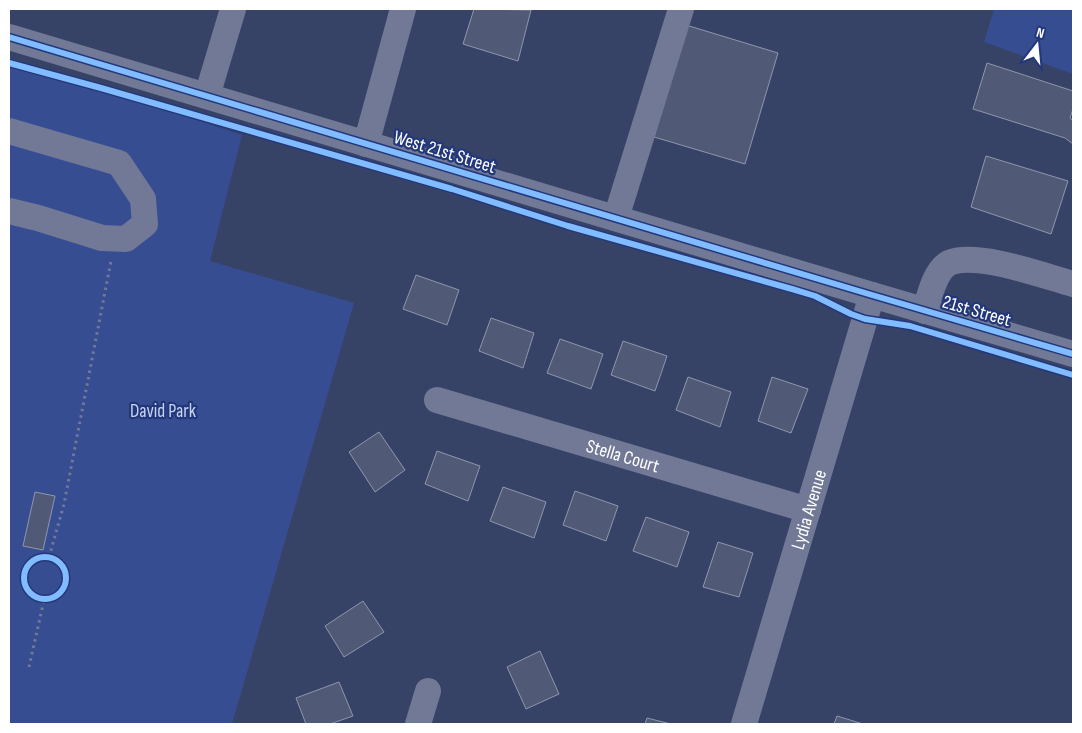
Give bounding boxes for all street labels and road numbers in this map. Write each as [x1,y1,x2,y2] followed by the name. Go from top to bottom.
[391,126,499,179] street label: West 21st Street
[940,291,1014,332] street label: 21st Street
[583,435,662,478] street label: Stella Court
[787,467,832,552] street label: Lydia Avenue

